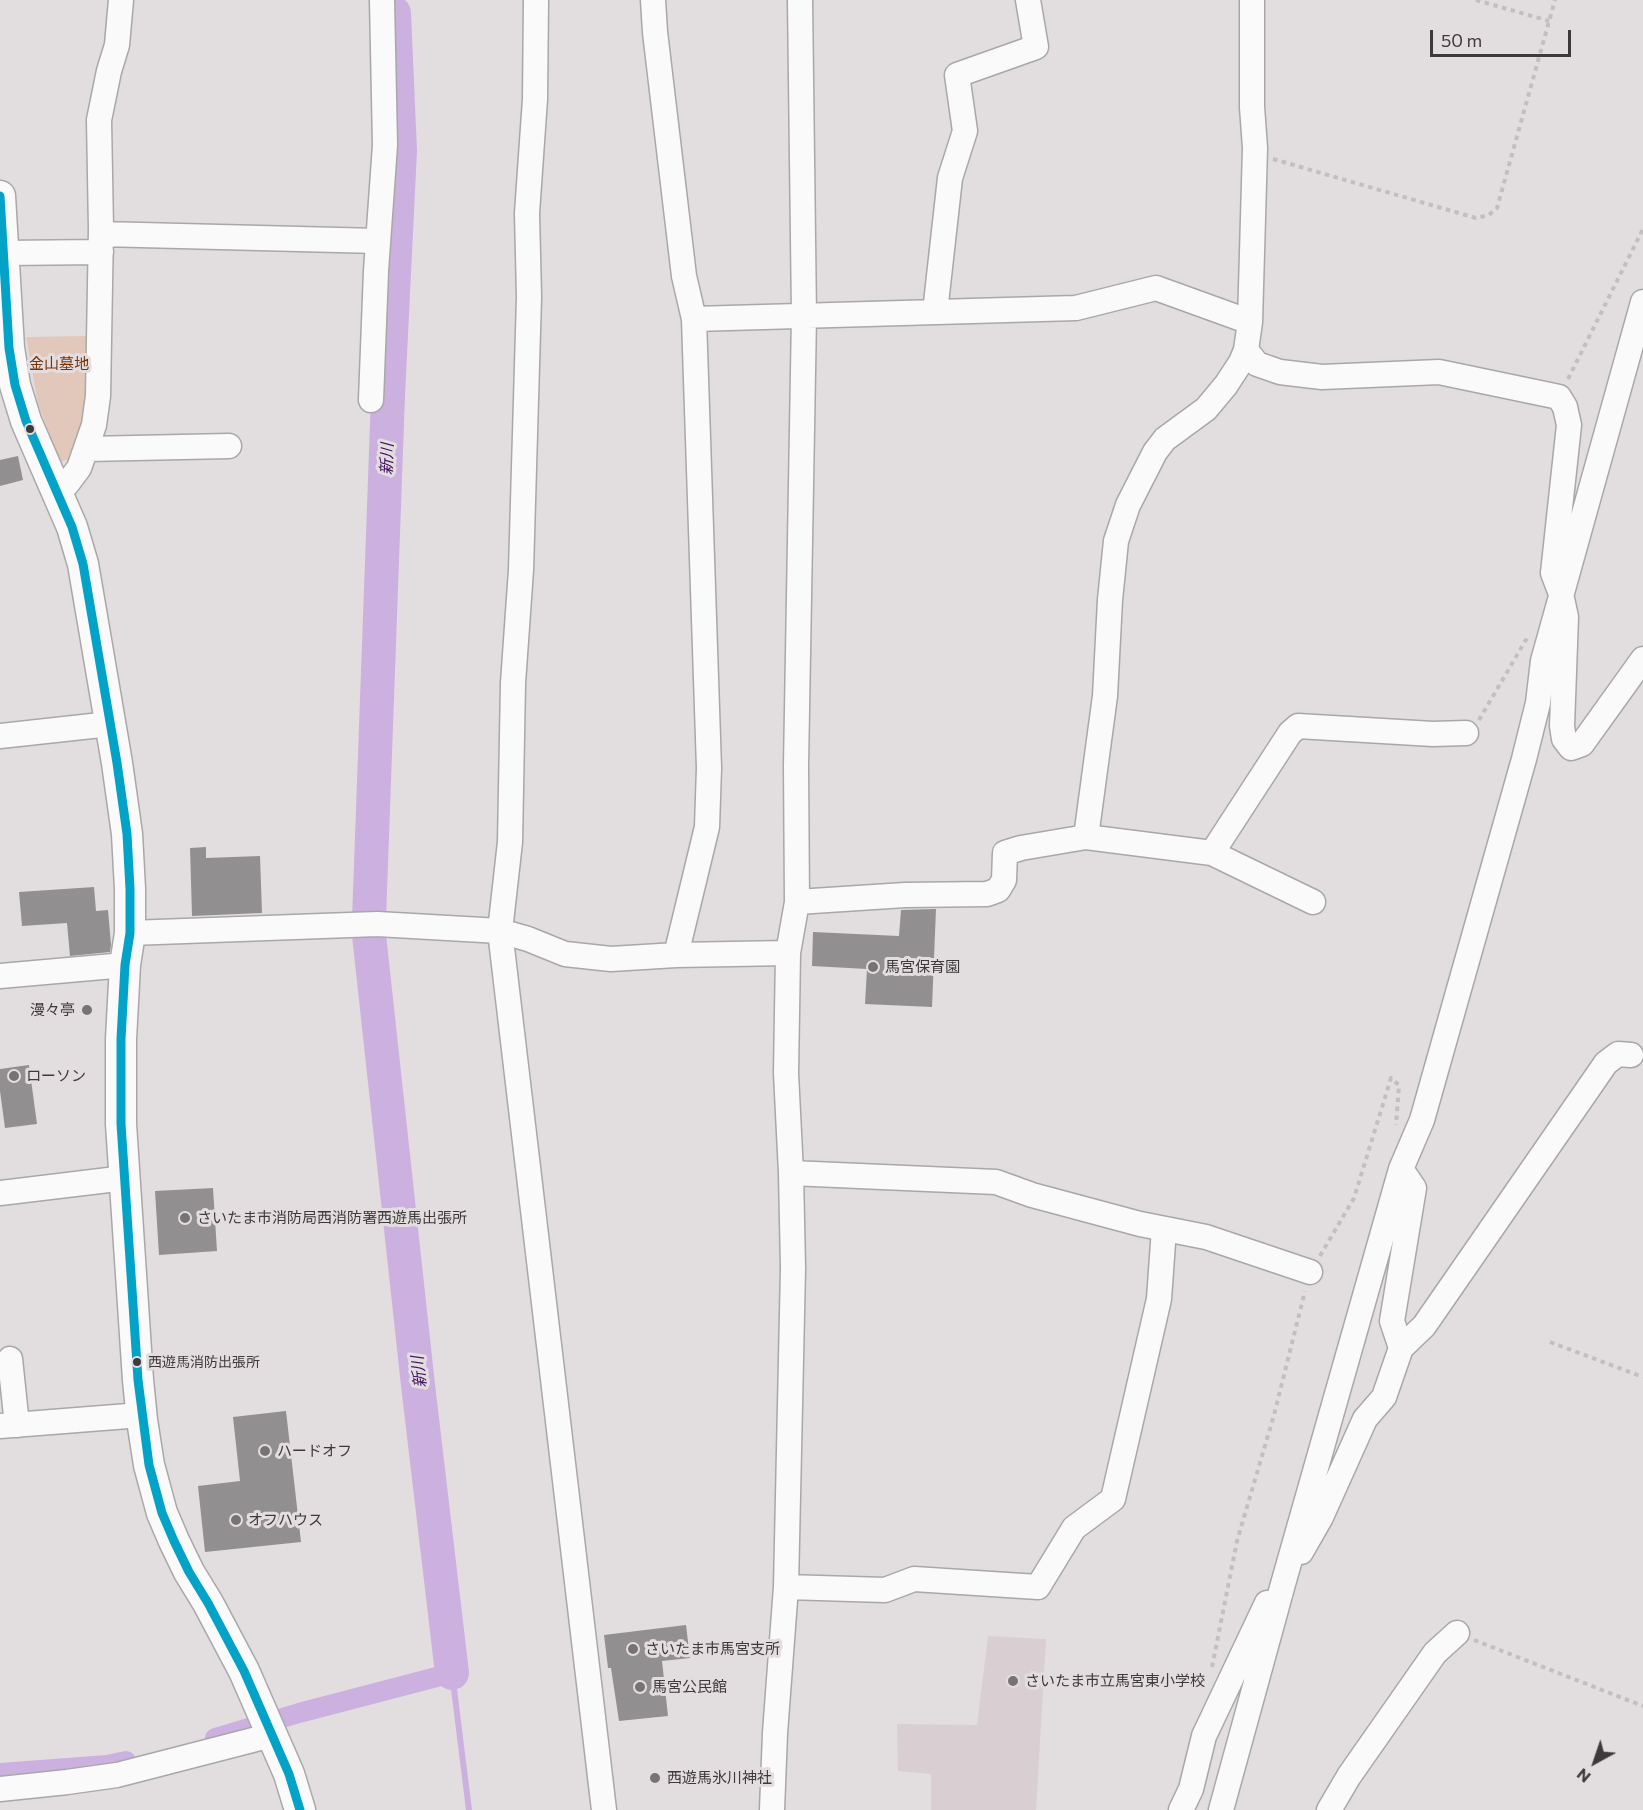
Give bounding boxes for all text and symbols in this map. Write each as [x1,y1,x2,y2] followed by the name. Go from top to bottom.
[1433,18,1574,56] scale bar
[1441,29,1482,51] text: 50 m
[29,355,89,373] park label: 金山墓地
[24,423,36,435] unlabelled marker
[377,443,397,475] water label: 新川
[885,958,960,976] place label: 馬宮保育園
[866,960,880,974] marker: 馬宮保育園
[30,1001,75,1019] place label: 漫々亭
[80,1003,94,1017] marker: 漫々亭
[26,1067,86,1085] place label: ローソン
[7,1069,21,1083] marker: ローソン
[197,1209,467,1227] place label: さいたま市消防局西消防署西遊馬出張所
[178,1211,192,1225] marker: さいたま市消防局西消防署西遊馬出張所
[148,1354,260,1370] place label: 西遊馬消防出張所
[408,1355,430,1389] water label: 新川
[131,1356,143,1368] marker: 西遊馬消防出張所
[277,1442,352,1460] place label: ハードオフ
[258,1444,272,1458] marker: ハードオフ
[248,1511,323,1529] place label: オフハウス
[229,1513,243,1527] marker: オフハウス
[645,1640,780,1658] place label: さいたま市馬宮支所
[626,1642,640,1656] marker: さいたま市馬宮支所
[1025,1672,1205,1690] place label: さいたま市立馬宮東小学校
[1006,1674,1020,1688] marker: さいたま市立馬宮東小学校
[652,1678,727,1696] place label: 馬宮公民館
[633,1680,647,1694] marker: 馬宮公民館
[1565,1732,1625,1792] north arrow
[1572,1765,1594,1787] text: N
[667,1769,772,1787] place label: 西遊馬氷川神社
[648,1771,662,1785] marker: 西遊馬氷川神社

